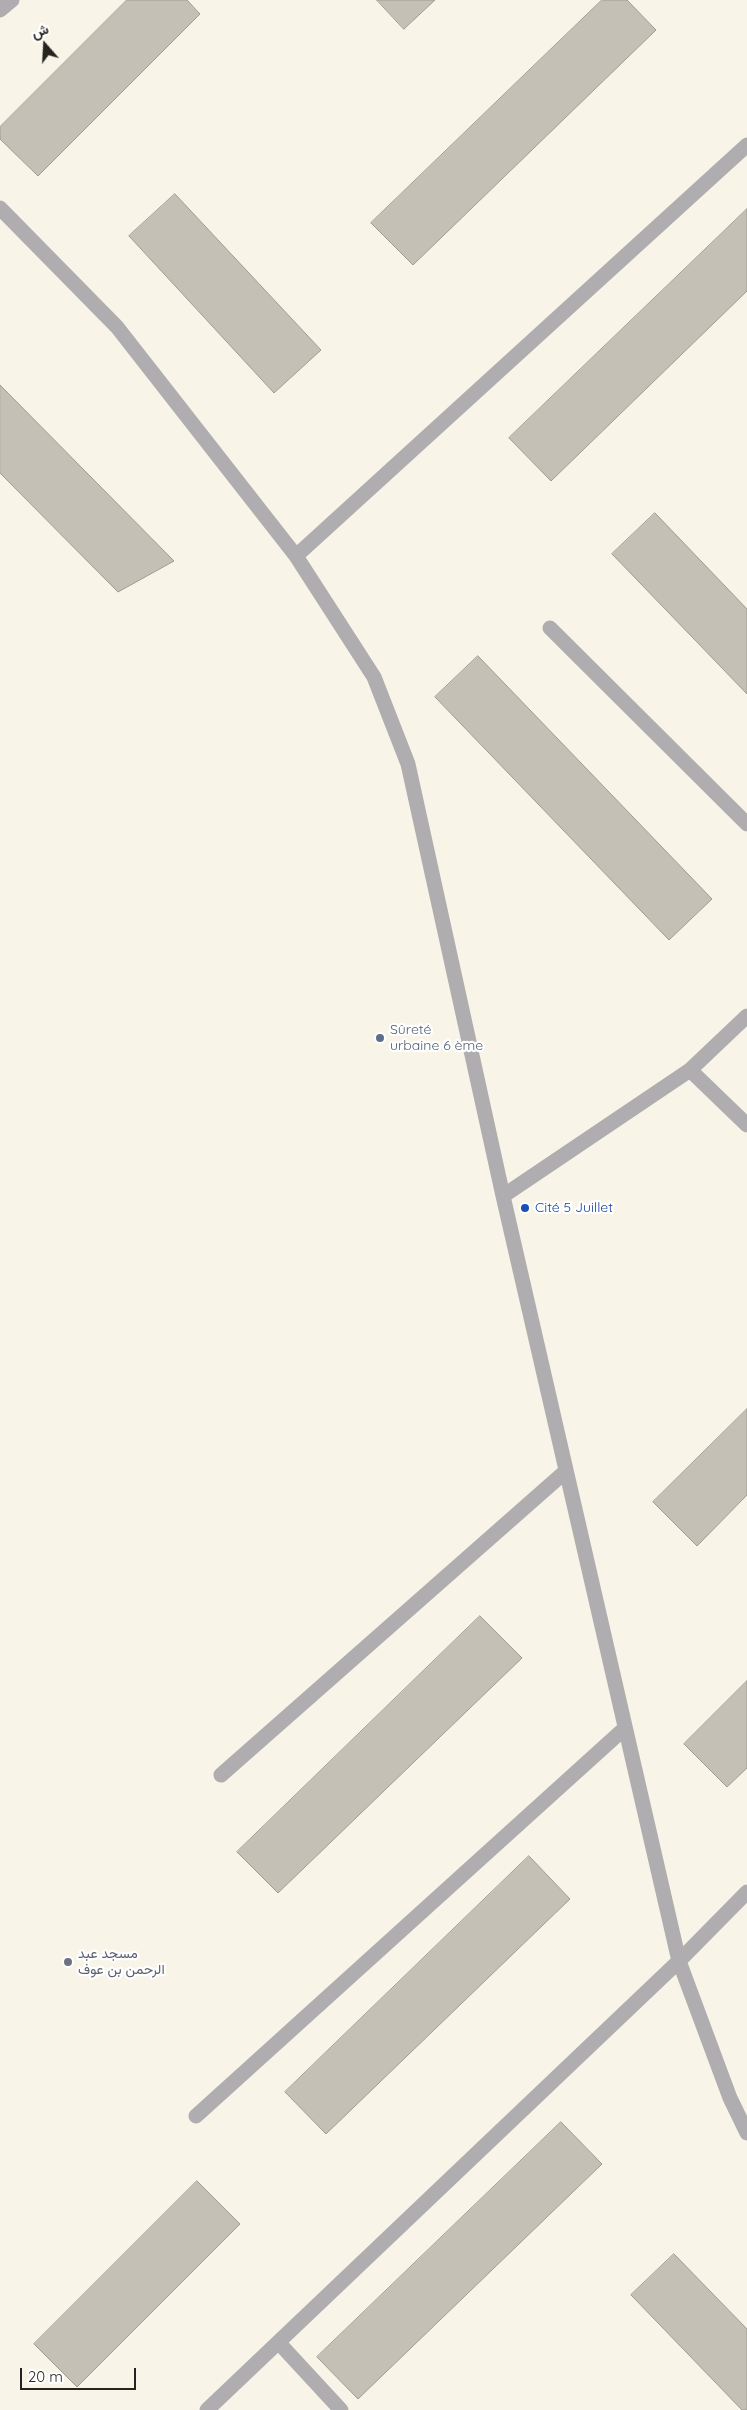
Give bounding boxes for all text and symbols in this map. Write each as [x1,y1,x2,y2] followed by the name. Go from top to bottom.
[20,20,70,70] north arrow
[29,20,51,42] text: ش
[390,1022,483,1054] place label: Sûreté urbaine 6 ème
[374,1032,386,1044] marker: Sûreté urbaine 6 ème
[535,1200,613,1216] place label: Cité 5 Juillet
[519,1202,531,1214] marker: Cité 5 Juillet
[78,1946,165,1978] place label: مسجد عبد الرحمن بن عوف
[62,1956,74,1968] marker: مسجد عبد الرحمن بن عوف
[22,2358,139,2390] scale bar
[28,2367,63,2386] text: 20 m

